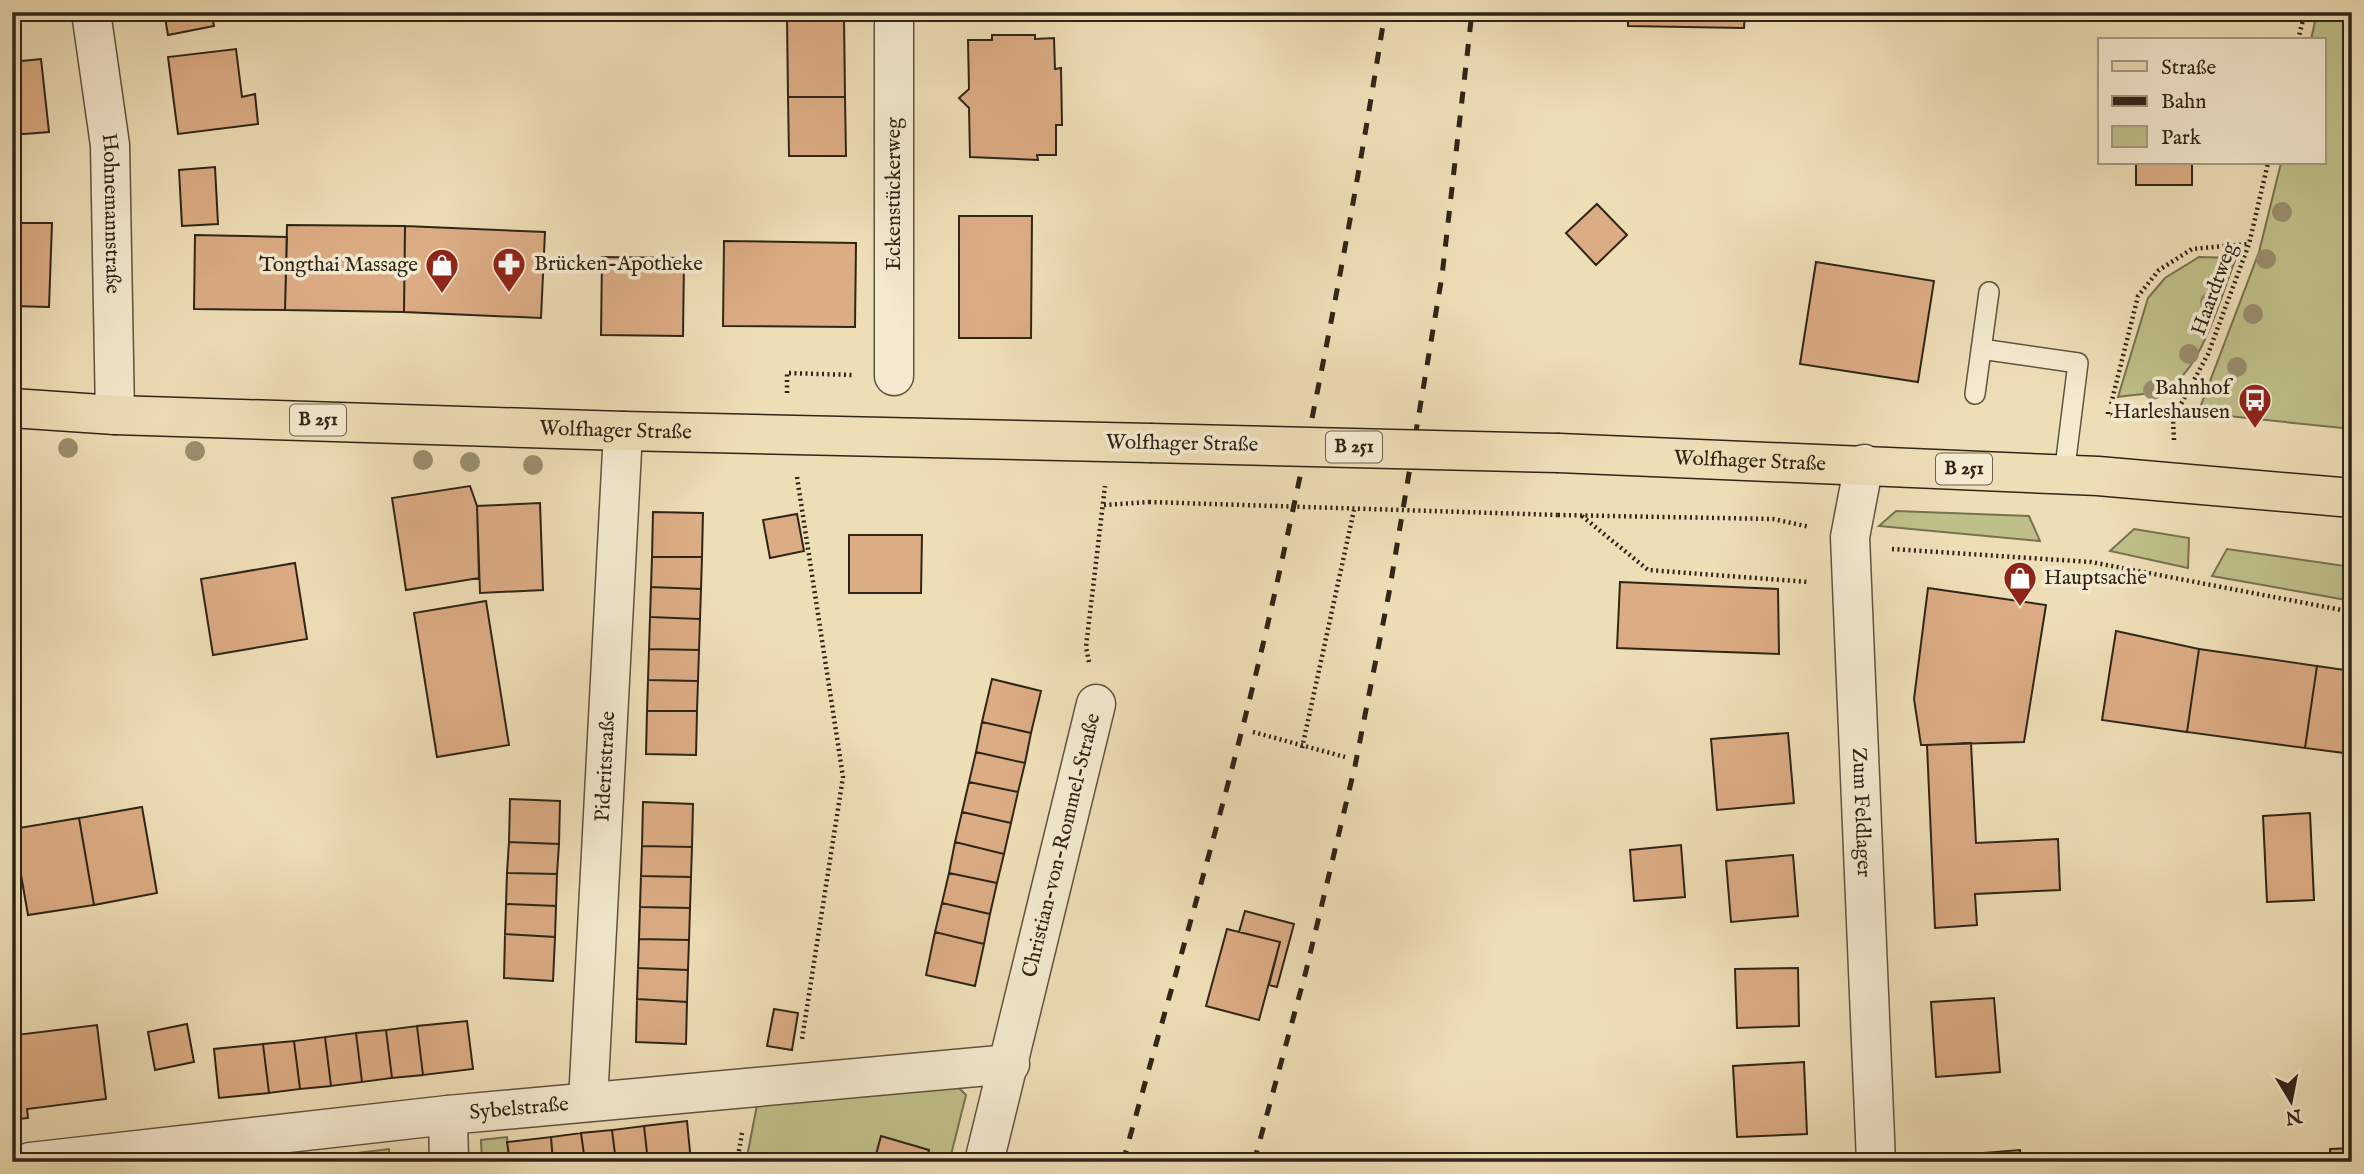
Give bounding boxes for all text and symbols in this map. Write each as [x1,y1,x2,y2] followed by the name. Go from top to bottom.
[2098,38,2326,164] legend
[2161,55,2217,82] text: Straße
[2161,89,2206,116] text: Bahn
[881,117,908,271] street label: Eckenstückerweg
[2161,125,2202,152] text: Park
[95,132,126,294] street label: Hohnemannstraße
[2186,238,2244,339] street label: Haardtweg
[490,245,528,294] pharmacy icon: Brücken-Apotheke
[423,246,461,295] shop icon: Tongthai Massage
[534,251,703,278] place label: Brücken-Apotheke
[259,252,418,279] place label: Tongthai Massage
[2113,375,2233,426] place label: Bahnhof Harleshausen
[2236,381,2274,430] bus stop icon: Bahnhof Harleshausen
[290,404,346,436] road number: B 251
[539,415,692,446] street label: Wolfhager Straße
[1106,429,1259,459] street label: Wolfhager Straße
[1326,432,1382,462] road number: B 251
[1673,444,1827,478] street label: Wolfhager Straße
[1936,454,1992,484] road number: B 251
[2001,559,2039,608] shop icon: Hauptsache
[2044,565,2147,592] place label: Hauptsache
[589,710,622,823] street label: Pideritstraße
[1016,710,1107,980] street label: Christian-von-Rommel-Straße
[1845,747,1878,878] street label: Zum Feldlager
[2256,1066,2326,1136] north arrow
[468,1091,570,1126] street label: Sybelstraße
[2283,1102,2305,1129] text: N

